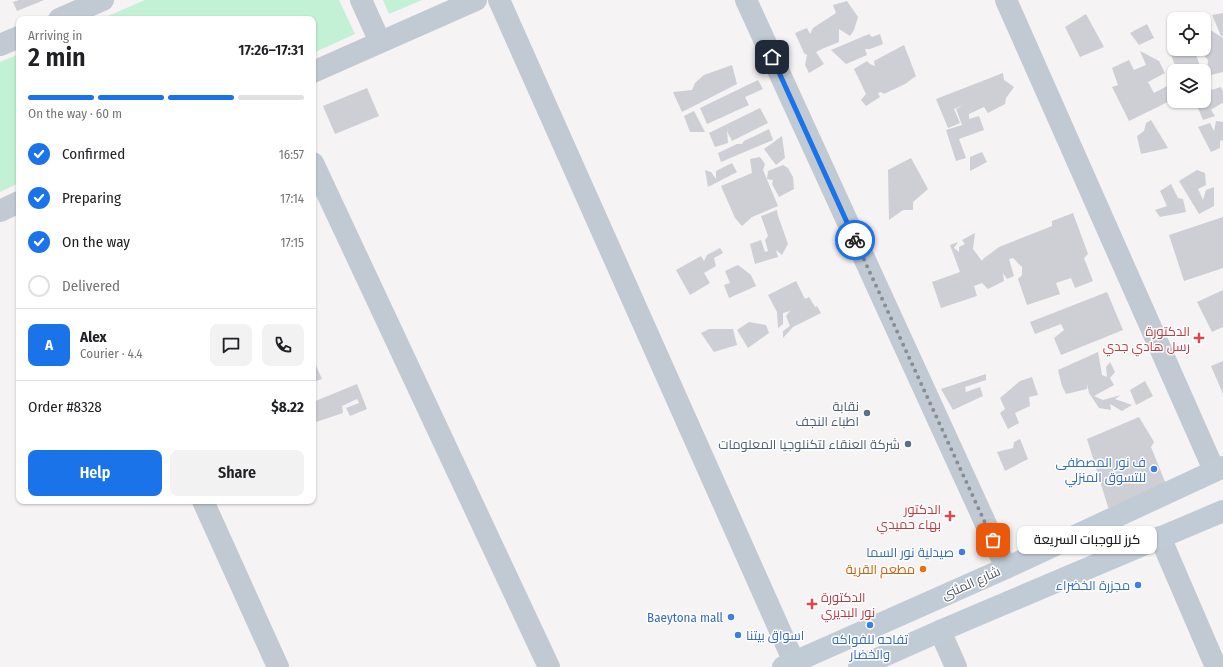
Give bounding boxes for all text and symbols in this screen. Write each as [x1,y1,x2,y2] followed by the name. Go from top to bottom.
[1167,12,1211,108] map controls
[1167,12,1211,56] button: locate
[28,28,82,43] text: Arriving in
[755,40,789,74] pin
[238,41,304,59] text: 17:26–17:31
[28,42,86,73] text: 2 min
[761,46,783,68] icon: home
[1167,64,1211,108] button: layers
[28,106,122,121] text: On the way · 60 m
[28,143,50,165] icon: check
[62,145,125,163] text: Confirmed
[279,147,304,162] text: 16:57
[28,187,50,209] icon: check
[62,189,121,207] text: Preparing
[280,191,304,206] text: 17:14
[835,220,875,260] courier
[844,229,866,251] icon: bike
[28,231,50,253] icon: check
[62,233,130,251] text: On the way
[280,235,304,250] text: 17:15
[62,277,120,295] text: Delivered
[210,324,252,366] button: chat
[262,324,304,366] button: phone
[1103,324,1190,357] place label: الدكتورة رسل هادي جدي
[80,328,107,346] text: Alex
[1193,332,1205,344] marker: الدكتورة رسل هادي جدي
[45,336,53,354] text: A
[80,346,143,361] text: Courier · 4.4
[28,398,102,416] text: Order #8328
[271,398,304,416] text: $8.22
[796,399,859,429] place label: نقابة اطباء النجف
[862,408,872,418] marker: نقابة اطباء النجف
[718,437,900,452] place label: شركة العنقاء لتكنلوجيا المعلومات
[903,439,913,449] marker: شركة العنقاء لتكنلوجيا المعلومات
[28,450,162,496] button: Help
[170,450,304,496] button: Share
[1056,455,1146,488] place label: ف نور المصطفى للتسوق المنزلي
[1149,464,1159,474] marker: ف نور المصطفى للتسوق المنزلي
[877,502,941,535] place label: الدكتور بهاء حميدي
[944,510,956,522] marker: الدكتور بهاء حميدي
[976,523,1010,557] pin
[1017,526,1157,554] callout: كرز للوجبات السريعة
[982,529,1004,551] icon: bag
[1034,532,1140,547] text: كرز للوجبات السريعة
[866,545,954,560] place label: صيدلية نور السما
[957,547,967,557] marker: صيدلية نور السما
[846,562,915,579] place label: مطعم القرية
[939,563,1003,603] street label: شارع المثنى
[918,564,928,574] marker: مطعم القرية
[1056,578,1130,593] place label: مجزرة الخضراء
[1133,580,1143,590] marker: مجزرة الخضراء
[821,590,875,623] place label: الدكتورة نور البديري
[806,598,818,610] marker: الدكتورة نور البديري
[647,610,724,625] place label: Baeytona mall
[726,612,736,622] marker: Baeytona mall
[865,620,875,630] marker: تفاحه للفواكه والخضار
[746,628,804,643] place label: اسواق بيتنا
[733,630,743,640] marker: اسواق بيتنا
[832,632,908,662] place label: تفاحه للفواكه والخضار

